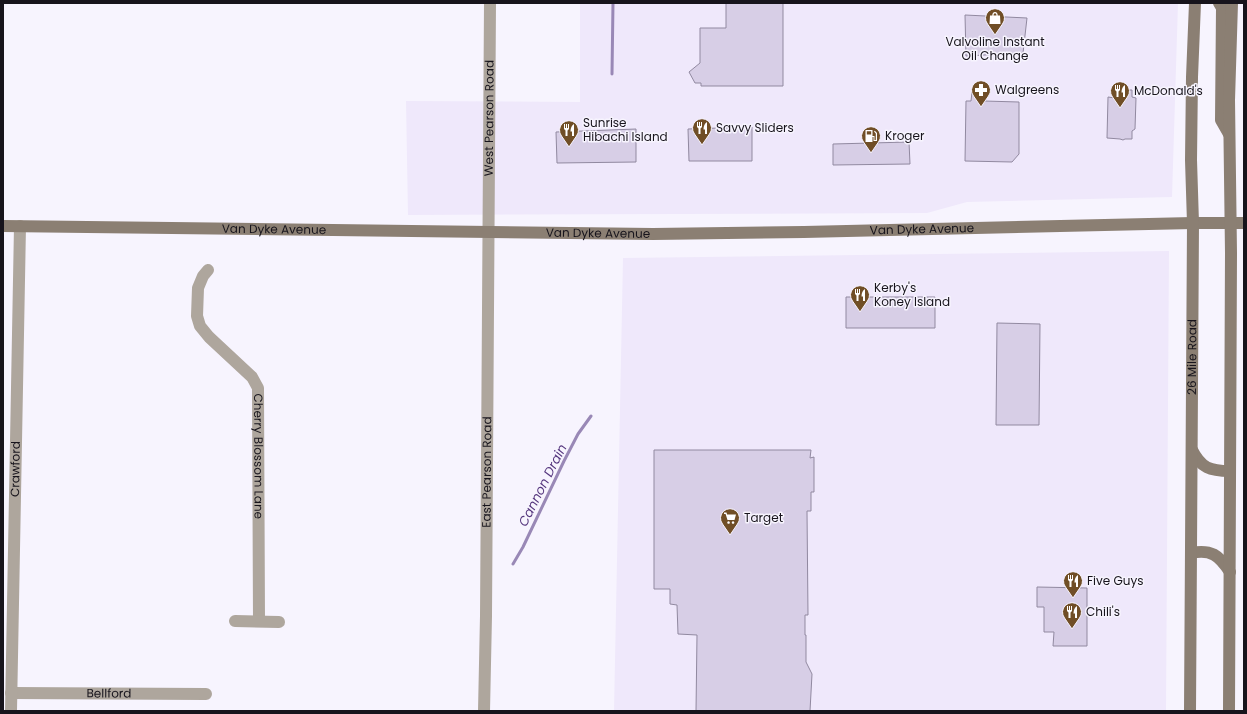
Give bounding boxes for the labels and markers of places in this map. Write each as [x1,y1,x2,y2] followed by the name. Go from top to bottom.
[984,7,1006,35] shop icon: Valvoline Instant Oil Change
[945,33,1045,64] place label: Valvoline Instant Oil Change
[970,79,992,107] pharmacy icon: Walgreens
[1109,80,1131,108] restaurant icon: McDonald's
[995,81,1059,98] place label: Walgreens
[1134,82,1203,99] place label: McDonald's
[583,114,668,145] place label: Sunrise Hibachi Island
[691,117,713,145] restaurant icon: Savvy Sliders
[558,119,580,147] restaurant icon: Sunrise Hibachi Island
[716,119,794,136] place label: Savvy Sliders
[860,125,882,153] fuel station icon: Kroger
[885,127,925,144] place label: Kroger
[874,279,950,310] place label: Kerby's Koney Island
[849,284,871,312] restaurant icon: Kerby's Koney Island
[719,507,741,535] supermarket icon: Target
[744,509,783,526] place label: Target
[1062,570,1084,598] restaurant icon: Five Guys
[1087,572,1143,589] place label: Five Guys
[1061,601,1083,629] restaurant icon: Chili's
[1086,603,1120,620] place label: Chili's

